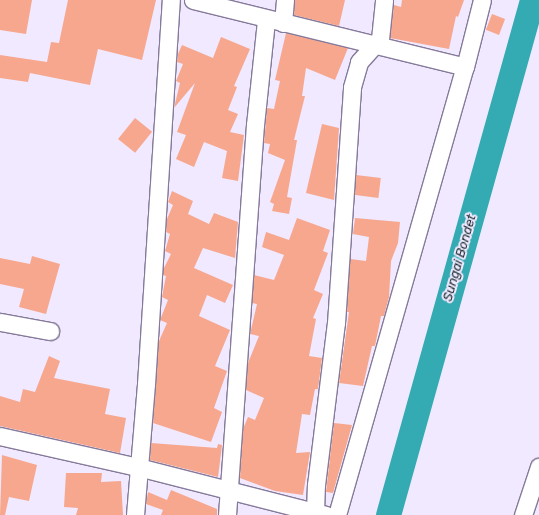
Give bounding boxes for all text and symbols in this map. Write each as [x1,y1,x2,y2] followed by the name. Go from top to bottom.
[440,213,480,303] water label: Sungai Bondet

